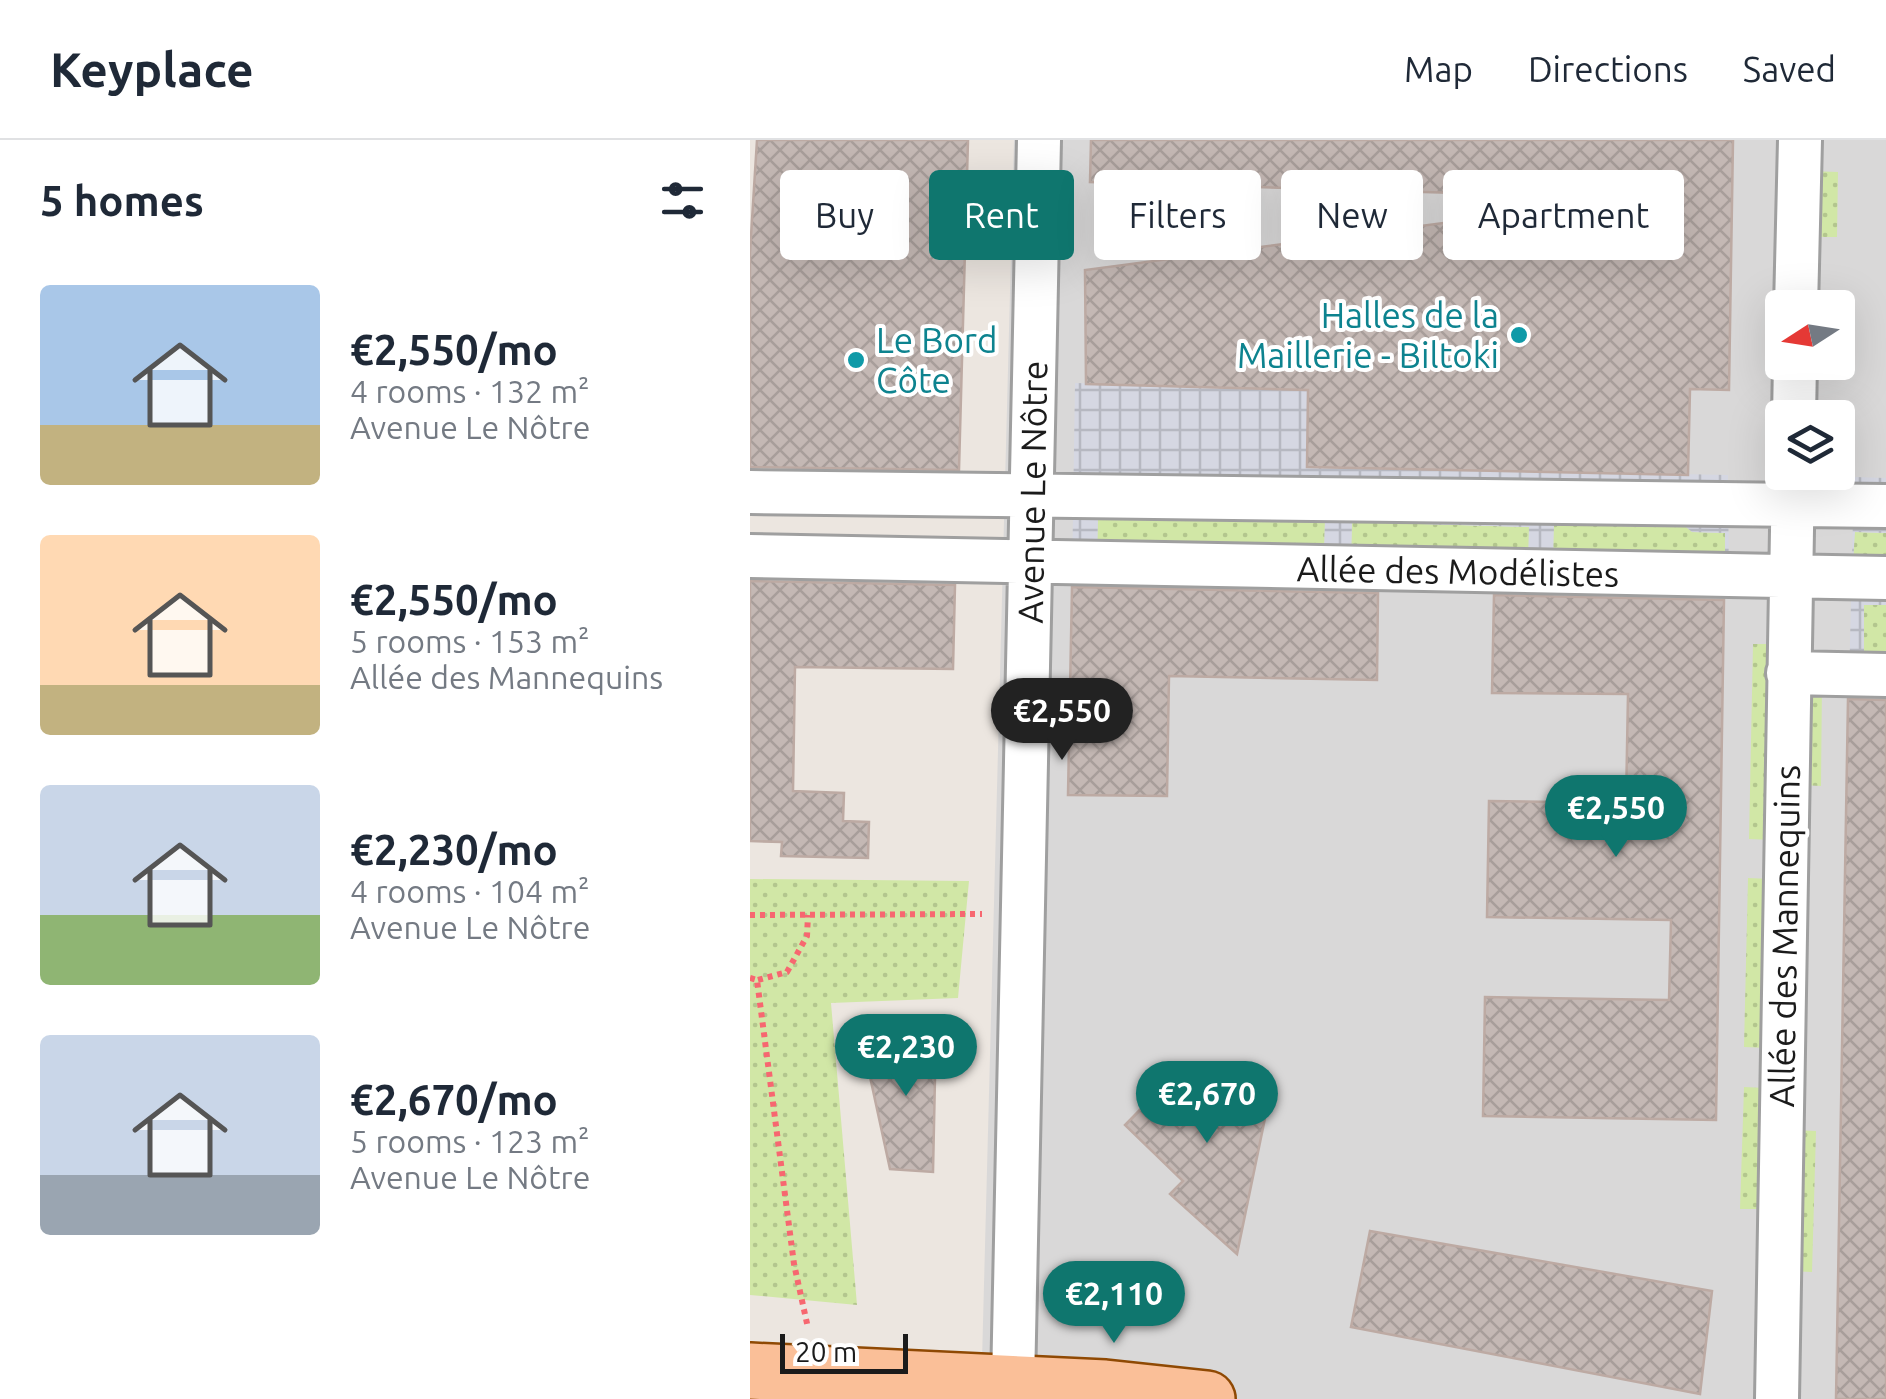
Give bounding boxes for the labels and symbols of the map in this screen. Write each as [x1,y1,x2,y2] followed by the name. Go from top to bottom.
[1765,290,1855,380] north arrow
[1237,295,1499,375] place label: Halles de la Maillerie - Biltoki
[876,320,998,400] place label: Le Bord Côte
[1508,324,1530,346] marker: Halles de la Maillerie - Biltoki
[845,349,867,371] marker: Le Bord Côte
[1010,360,1054,624] street label: Avenue Le Nôtre
[1296,548,1620,594] street label: Allée des Modélistes
[981,678,1143,763] pin: €2,550
[1761,764,1807,1108] street label: Allée des Mannequins
[1535,775,1697,860] pin: €2,550
[825,1014,987,1099] pin: €2,230
[1126,1061,1288,1146] pin: €2,670
[1033,1261,1195,1346] pin: €2,110
[780,1329,908,1374] scale bar

